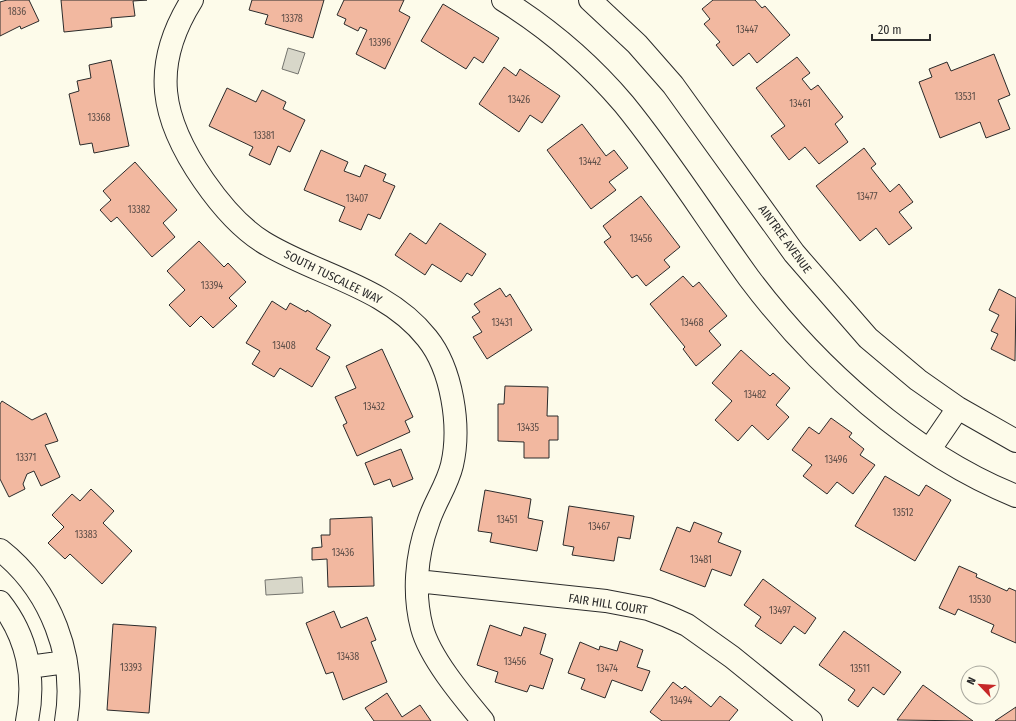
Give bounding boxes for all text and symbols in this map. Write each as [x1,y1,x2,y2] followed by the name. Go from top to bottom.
[8,6,26,18] house number: 1836
[281,13,303,25] house number: 13378
[872,16,930,42] scale bar
[878,23,902,37] text: 20 m
[736,24,758,36] house number: 13447
[369,37,391,49] house number: 13396
[954,91,976,103] house number: 13531
[508,94,530,106] house number: 13426
[789,98,811,110] house number: 13461
[88,112,110,124] house number: 13368
[253,130,275,142] house number: 13381
[579,156,602,168] house number: 13442
[856,191,878,203] house number: 13477
[346,193,368,205] house number: 13407
[756,202,815,276] street label: AINTREE AVENUE
[128,204,151,216] house number: 13382
[630,233,652,245] house number: 13456
[282,247,384,307] street label: SOUTH TUSCALEE WAY
[201,280,223,292] house number: 13394
[491,317,513,329] house number: 13431
[680,317,704,329] house number: 13468
[272,340,296,352] house number: 13408
[744,389,767,401] house number: 13482
[363,401,386,413] house number: 13432
[517,422,539,434] house number: 13435
[16,452,36,464] house number: 13371
[825,454,847,466] house number: 13496
[893,507,914,519] house number: 13512
[496,514,518,526] house number: 13451
[588,521,610,533] house number: 13467
[75,529,98,541] house number: 13383
[332,547,354,559] house number: 13436
[690,554,712,566] house number: 13481
[568,591,649,617] street label: FAIR HILL COURT
[969,594,991,606] house number: 13530
[769,605,791,617] house number: 13497
[337,651,359,663] house number: 13438
[504,656,526,668] house number: 13456
[120,662,142,674] house number: 13393
[596,663,618,675] house number: 13474
[850,663,870,675] house number: 13511
[960,665,1000,705] north arrow
[964,675,979,687] text: N
[670,695,692,707] house number: 13494

